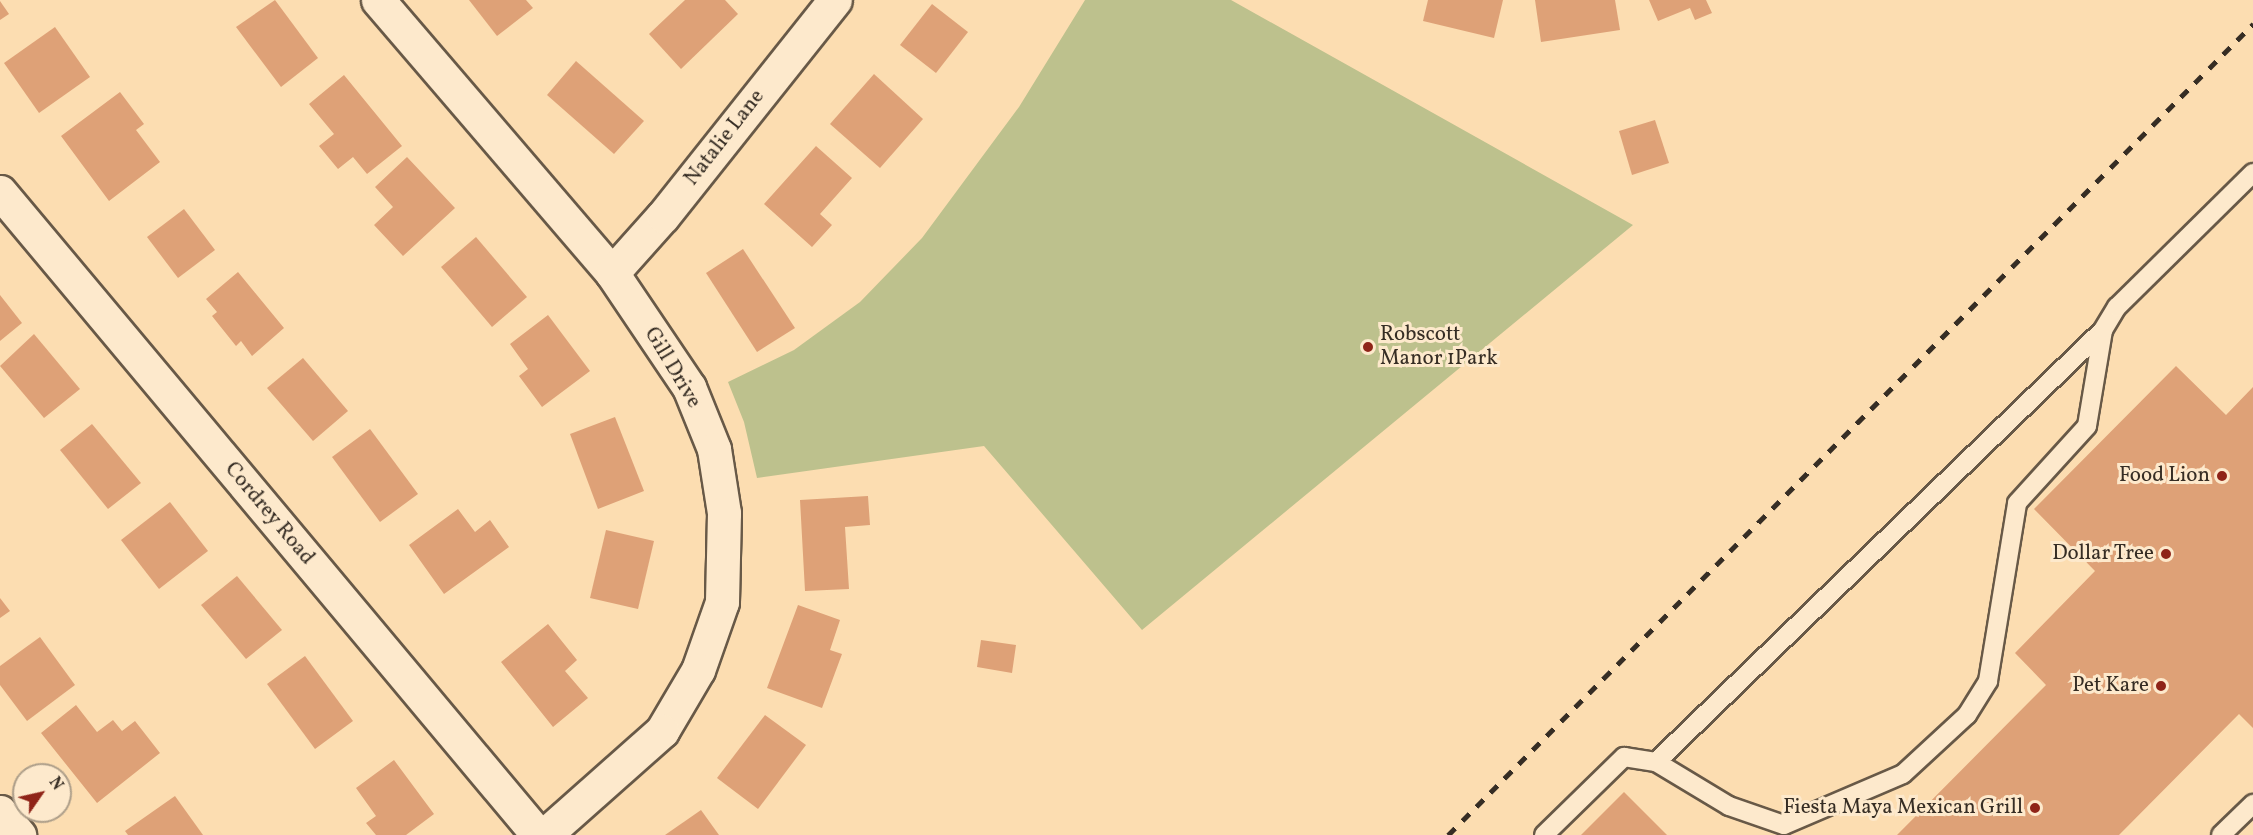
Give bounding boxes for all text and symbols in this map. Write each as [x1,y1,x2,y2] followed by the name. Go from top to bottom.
[680,85,770,191] street label: Natalie Lane
[1380,322,1498,372] place label: Robscott Manor 1Park
[638,323,706,413] street label: Gill Drive
[1361,340,1375,354] marker: Robscott Manor 1Park
[219,457,319,571] street label: Cordrey Road
[2119,463,2210,489] place label: Food Lion
[2215,469,2229,483] marker: Food Lion
[2052,541,2154,567] place label: Dollar Tree
[2159,547,2173,561] marker: Dollar Tree
[2072,673,2149,699] place label: Pet Kare
[2154,679,2168,693] marker: Pet Kare
[12,763,72,823] north arrow
[43,773,68,795] text: N
[1783,795,2023,821] place label: Fiesta Maya Mexican Grill
[2028,801,2042,815] marker: Fiesta Maya Mexican Grill

